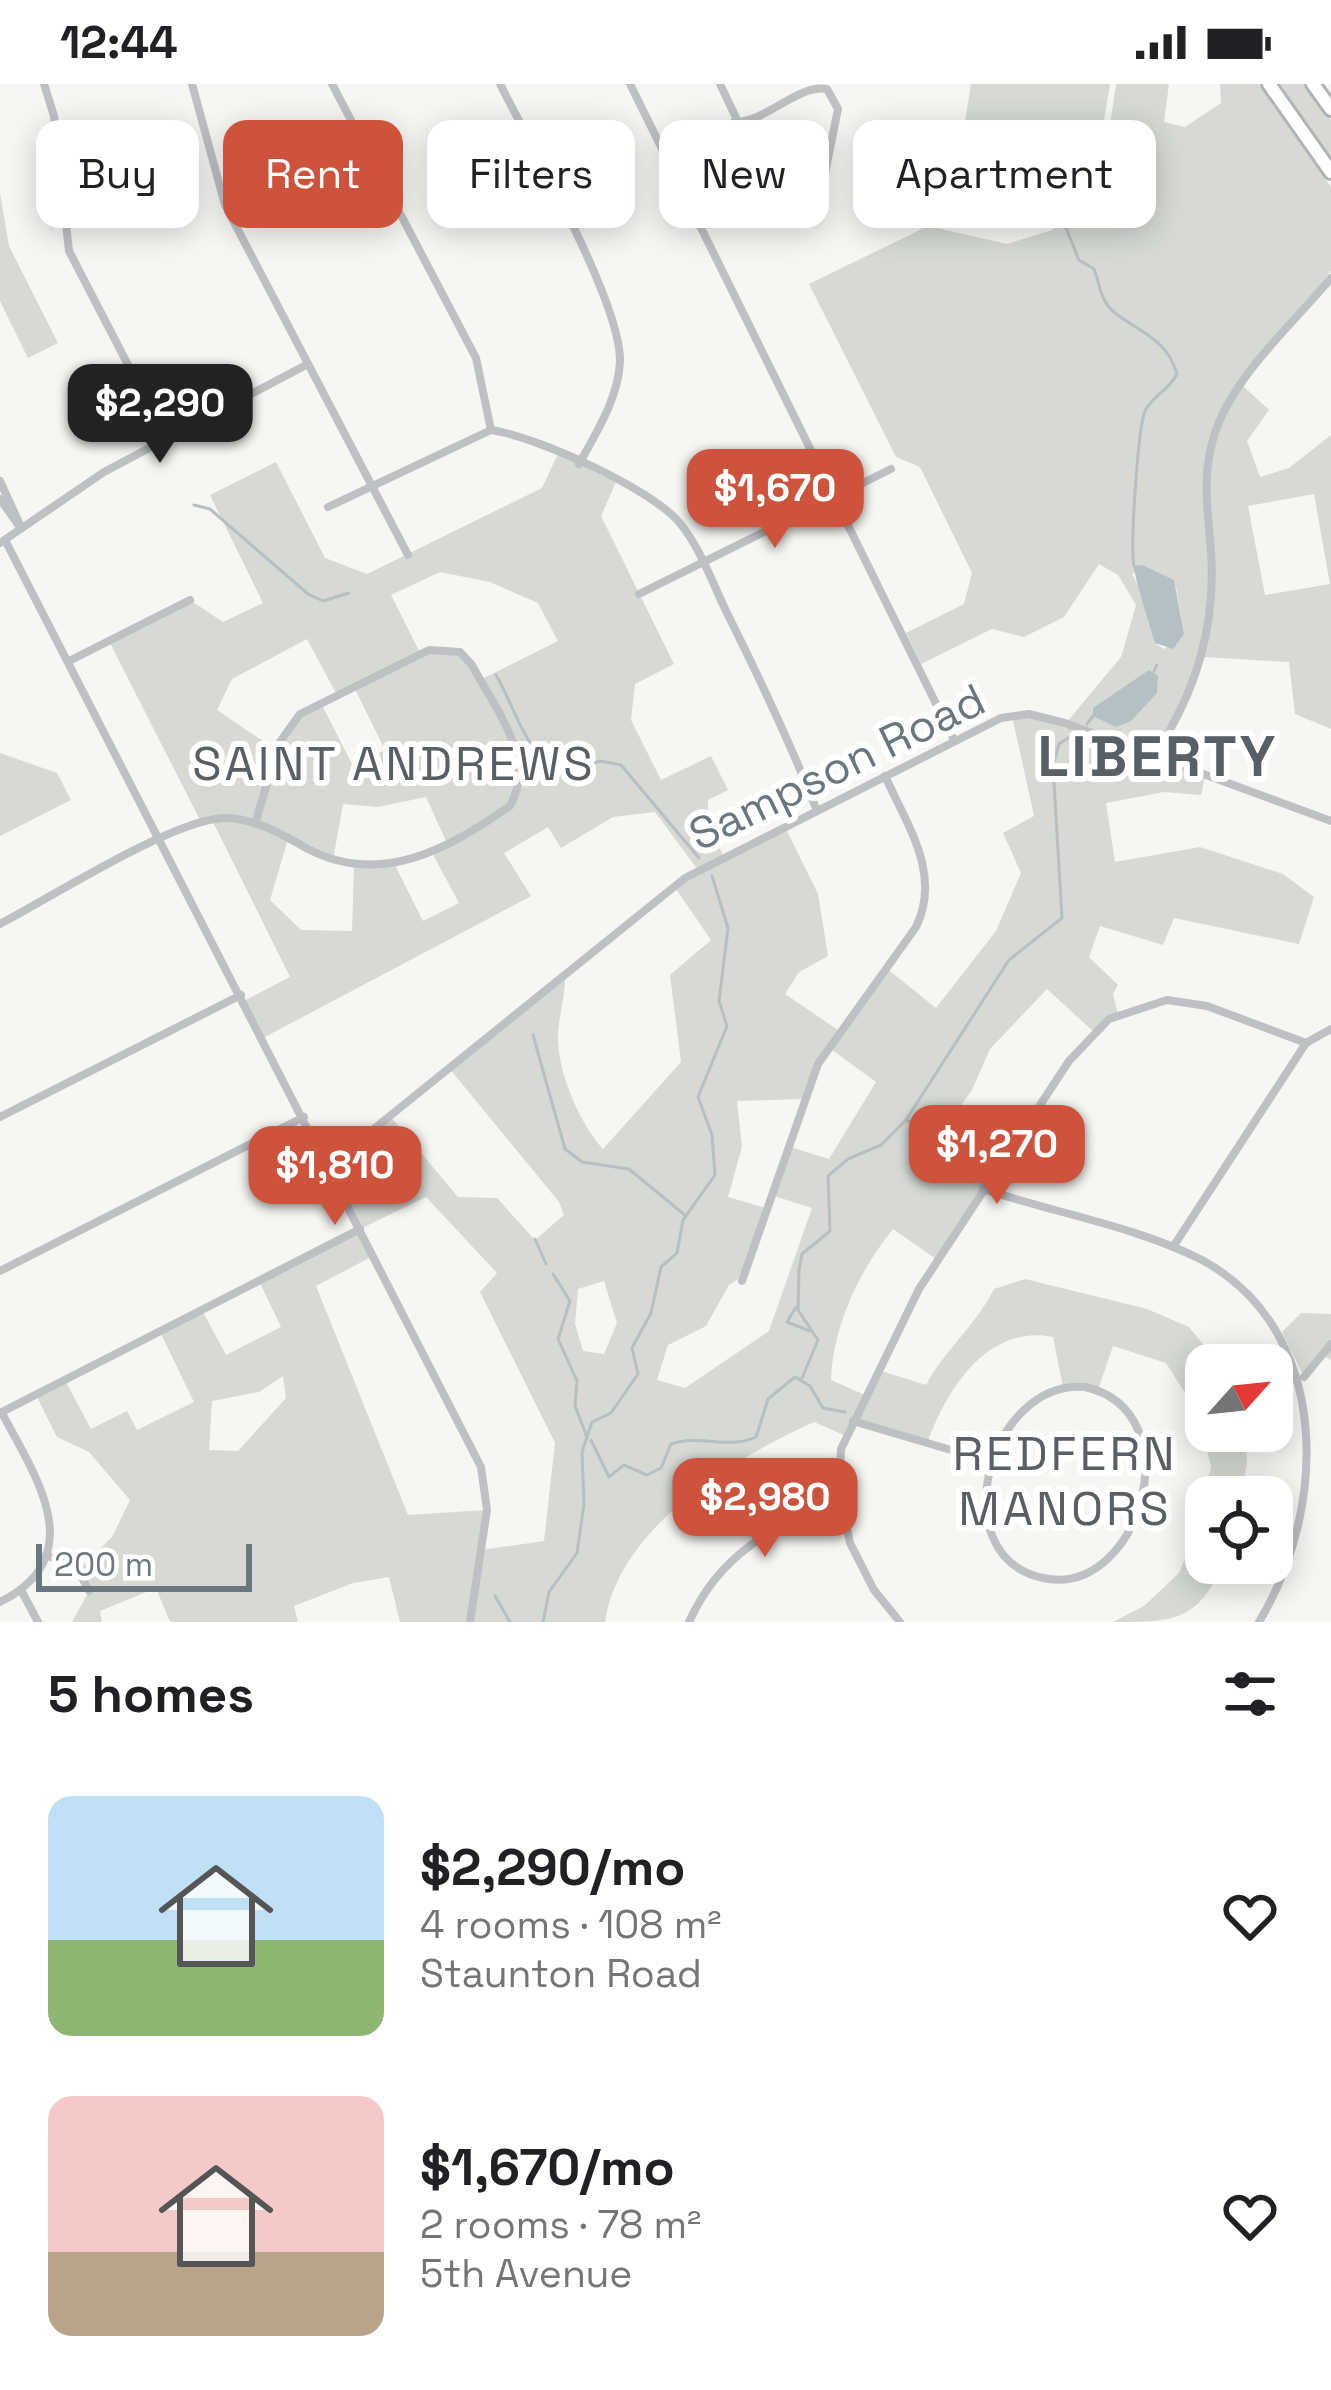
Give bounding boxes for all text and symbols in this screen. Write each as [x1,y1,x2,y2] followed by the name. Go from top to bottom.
[60,14,178,71] text: 12:44
[36,120,199,228] chip: Buy
[223,120,403,228] chip: Rent
[427,120,635,228] chip: Filters
[659,120,829,228] chip: New
[853,120,1156,228] chip: Apartment
[62,364,258,466] pin: $2,290
[95,378,225,427] text: $2,290
[677,449,873,551] pin: $1,670
[714,463,836,512] text: $1,670
[680,671,994,863] street label: Sampson Road
[1038,720,1278,793] district label: LIBERTY
[192,733,596,794] district label: SAINT ANDREWS
[899,1105,1095,1207] pin: $1,270
[936,1119,1058,1168] text: $1,270
[237,1126,433,1228] pin: $1,810
[275,1140,395,1189] text: $1,810
[1185,1344,1293,1452] north arrow
[1185,1344,1293,1584] map controls
[952,1423,1178,1539] district label: REDFERN MANORS
[667,1458,863,1560] pin: $2,980
[700,1472,830,1521] text: $2,980
[1185,1476,1293,1584] button: locate
[36,1538,252,1591] scale bar
[54,1544,153,1586] text: 200 m
[1217,1661,1283,1727] icon: filters
[48,1662,254,1727] text: 5 homes
[420,1835,685,1900] text: $2,290/mo
[144,1844,288,1988] icon: home
[1217,1883,1283,1949] icon: heart
[420,1900,721,1949] text: 4 rooms · 108 m²
[420,1949,702,1998] text: Staunton Road
[420,2135,675,2200] text: $1,670/mo
[144,2144,288,2288] icon: home
[1217,2183,1283,2249] icon: heart
[420,2200,701,2249] text: 2 rooms · 78 m²
[420,2249,632,2298] text: 5th Avenue

